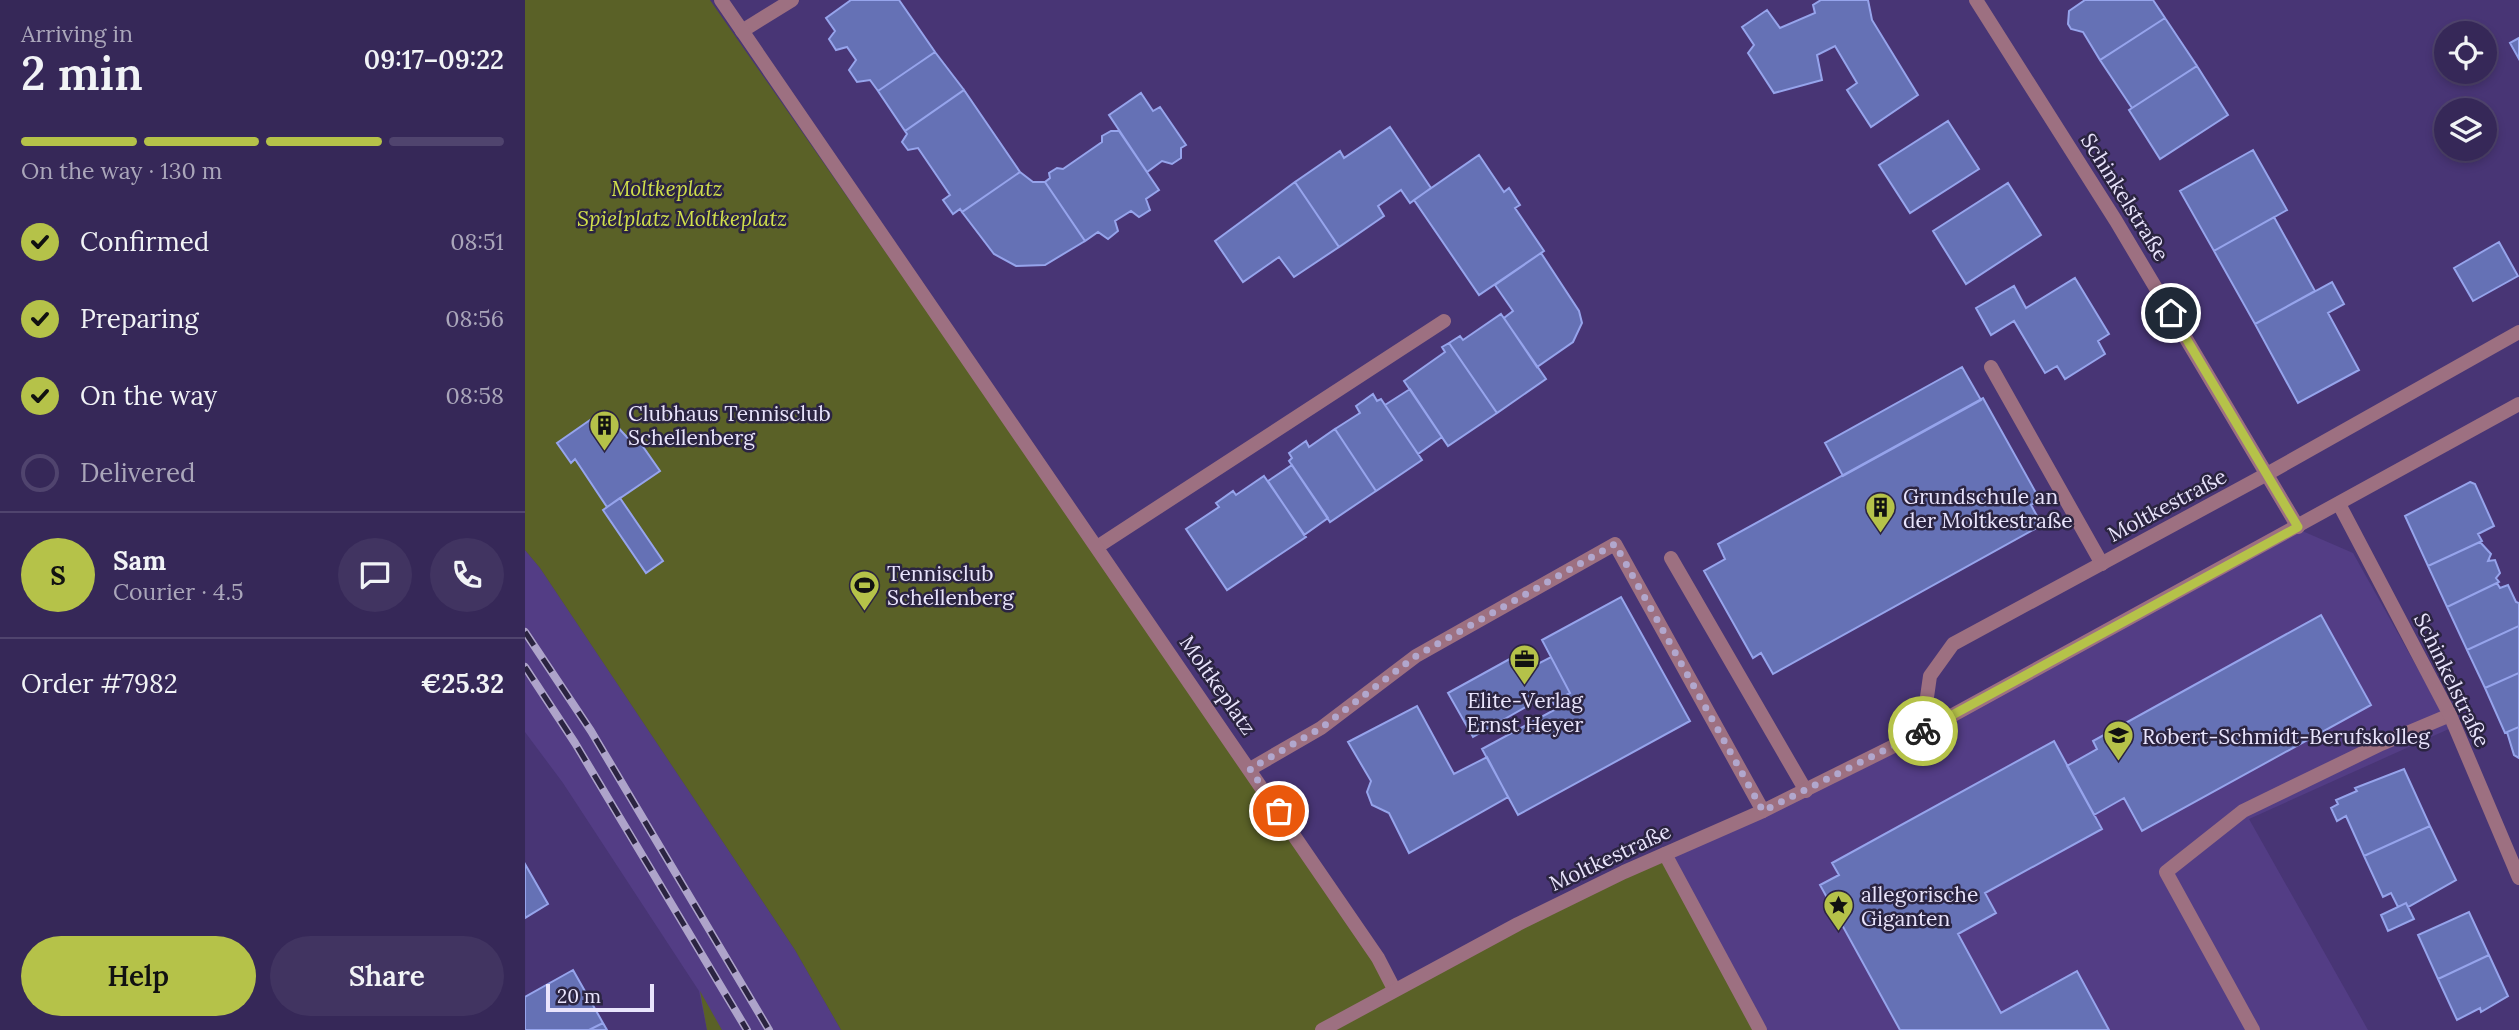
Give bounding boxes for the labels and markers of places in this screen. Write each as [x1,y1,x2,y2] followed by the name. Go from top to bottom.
[2141,283,2201,343] pin
[628,400,831,451] place label: Clubhaus Tennisclub Schellenberg
[588,408,622,452] building icon: Clubhaus Tennisclub Schellenberg
[1903,483,2073,534] place label: Grundschule an der Moltkestraße
[1863,491,1897,535] building icon: Grundschule an der Moltkestraße
[887,560,1014,611] place label: Tennisclub Schellenberg
[847,568,881,612] sports icon: Tennisclub Schellenberg
[1508,643,1542,687] office icon: Elite-Verlag Ernst Heyer
[1467,687,1583,738] place label: Elite-Verlag Ernst Heyer
[2102,719,2136,763] school or university icon: Robert-Schmidt-Berufskolleg
[2142,723,2430,750] place label: Robert-Schmidt-Berufskolleg
[1249,781,1309,841] pin
[1861,881,1978,932] place label: allegorische Giganten
[1821,889,1855,933] place icon: allegorische Giganten

